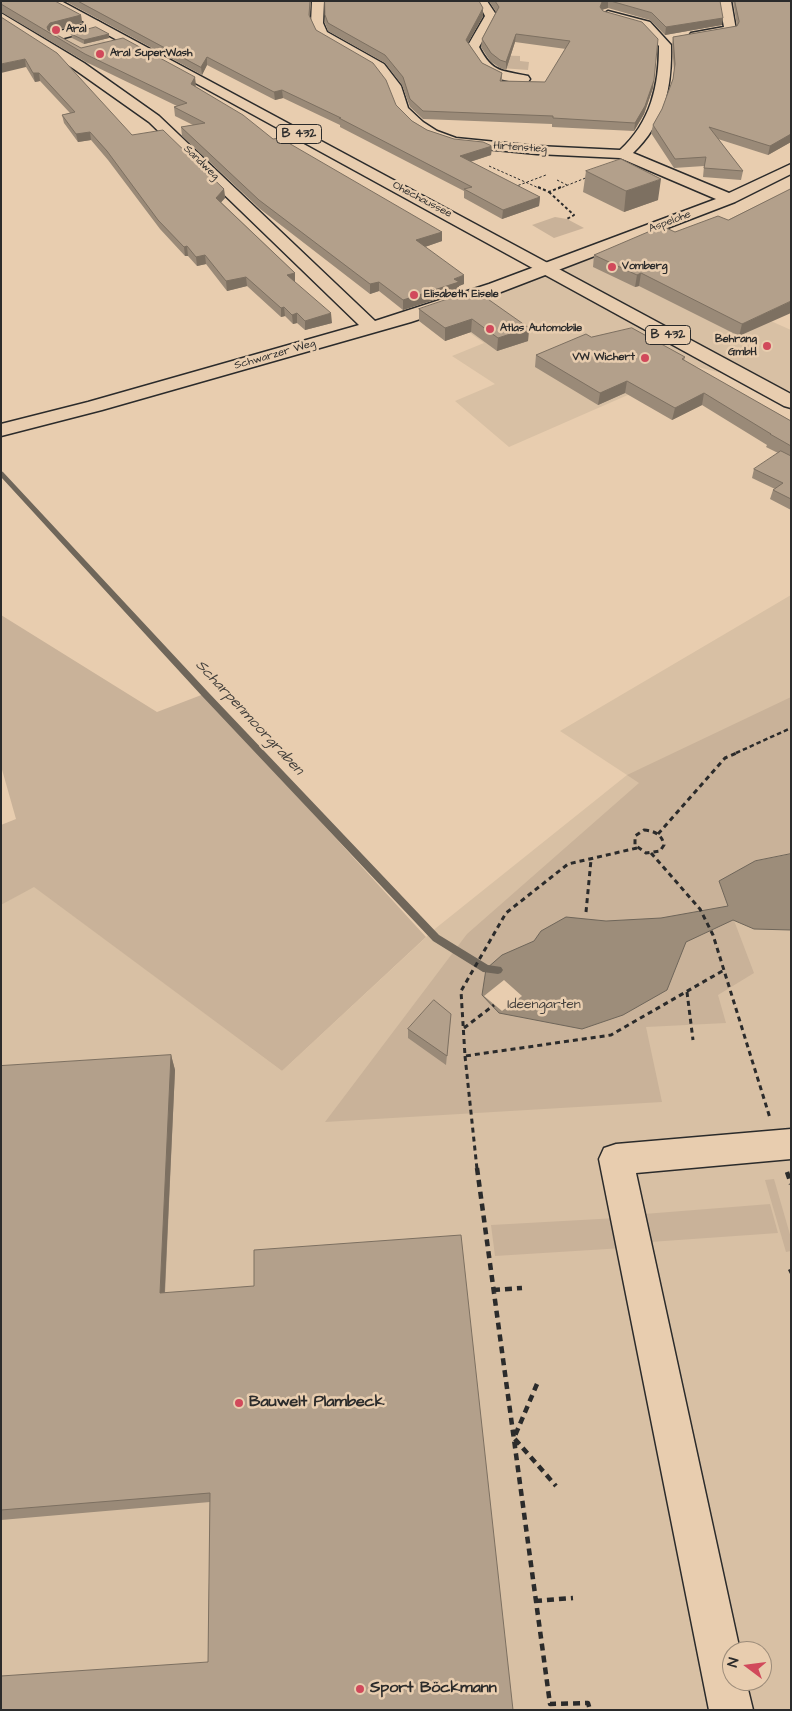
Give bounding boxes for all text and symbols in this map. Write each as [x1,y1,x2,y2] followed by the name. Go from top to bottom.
[66,23,86,37] place label: Aral
[50,24,62,36] marker: Aral
[110,47,193,61] place label: Aral SuperWash
[94,48,106,60] marker: Aral SuperWash
[276,125,322,144] road number: B 432
[493,140,547,156] street label: Hirtenstieg
[180,143,222,183] street label: Sandweg
[390,179,454,221] street label: Ohechaussee
[647,208,693,236] street label: Aspelohe
[622,260,668,274] place label: Vomberg
[606,261,618,273] marker: Vomberg
[424,288,499,302] place label: Elisabeth Eisele
[408,289,420,301] marker: Elisabeth Eisele
[500,322,582,336] place label: Atlas Automobile
[484,323,496,335] marker: Atlas Automobile
[646,326,690,344] road number: B 432
[715,333,757,359] place label: Behrang GmbH
[233,337,317,373] street label: Schwarzer Weg
[761,340,773,352] marker: Behrang GmbH
[572,351,635,365] place label: VW Wichert
[639,352,651,364] marker: VW Wichert
[191,657,307,779] water label: Scharpenmoorgraben
[507,997,581,1013] park label: Ideengarten
[249,1393,385,1413] place label: Bauwelt Plambeck
[233,1397,245,1409] marker: Bauwelt Plambeck
[722,1641,772,1691] north arrow
[723,1656,744,1669] text: N
[370,1679,497,1699] place label: Sport Böckmann
[354,1683,366,1695] marker: Sport Böckmann

